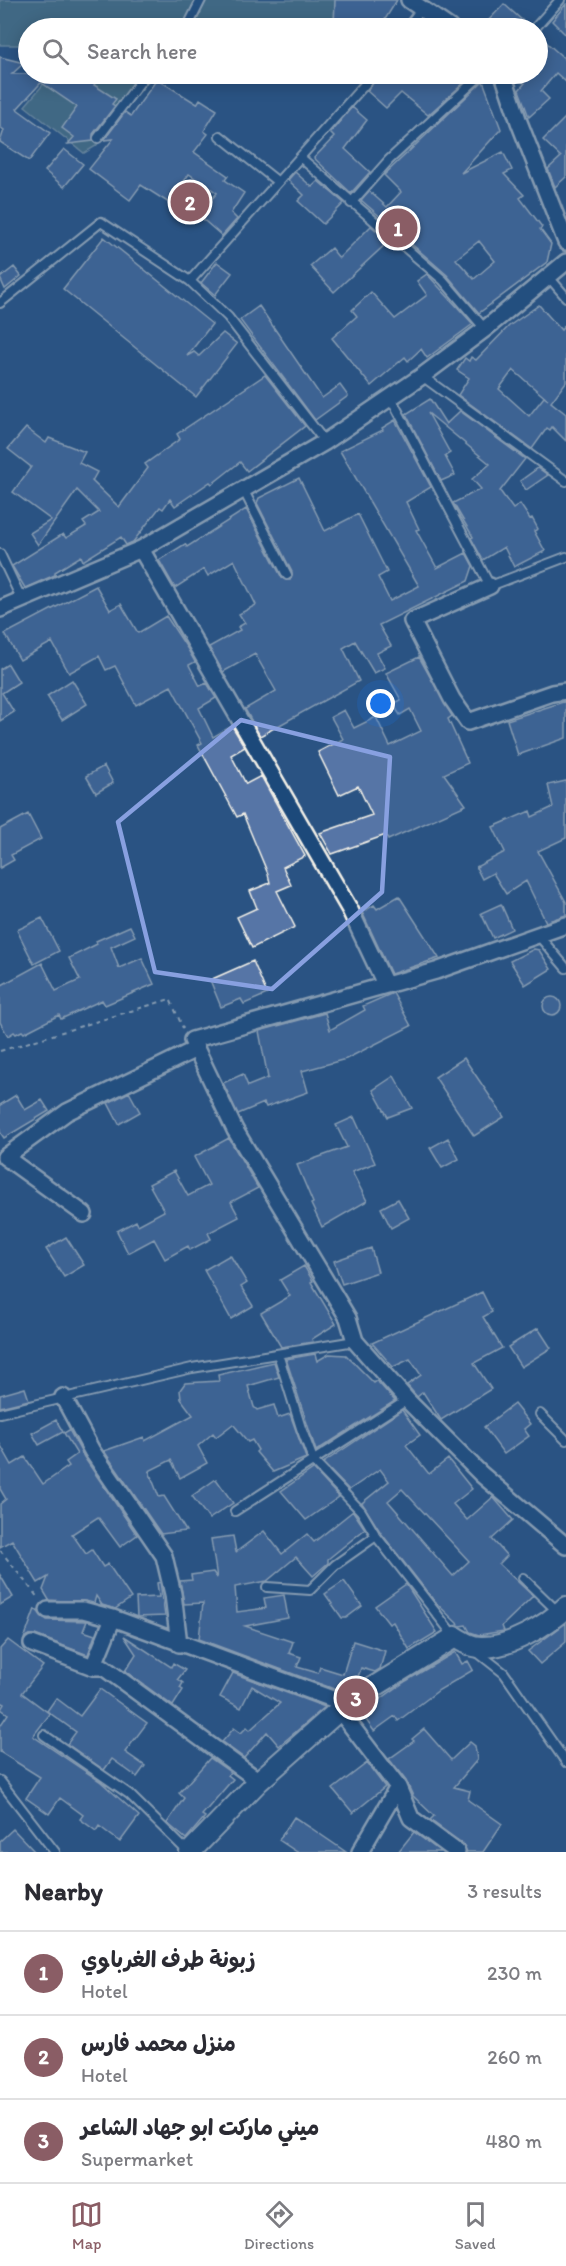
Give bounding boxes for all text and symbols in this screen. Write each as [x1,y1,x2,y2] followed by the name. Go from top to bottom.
[18,18,548,84] search box
[39,35,72,68] icon: search
[87,38,197,65] text: Search here
[170,180,210,224] pin: 2
[378,206,418,250] pin: 1
[366,689,395,718] your location
[336,1676,376,1720] pin: 3
[24,1875,103,1907] text: Nearby
[467,1879,542,1903] text: 3 results
[81,1946,255,1973] text: زبونة طرف الغرباوي
[39,1961,48,1985] text: 1
[487,1961,542,1985] text: 230 m
[81,1979,128,2003] text: Hotel
[81,2030,236,2057] text: منزل محمد فارس
[38,2045,49,2069] text: 2
[487,2045,542,2069] text: 260 m
[81,2063,128,2087] text: Hotel
[81,2114,319,2141] text: ميني ماركت ابو جهاد الشاعر
[38,2129,49,2153] text: 3
[485,2129,542,2153] text: 480 m
[81,2147,193,2171] text: Supermarket
[70,2198,103,2253] tab: Map
[244,2198,314,2253] tab: Directions
[455,2198,496,2253] tab: Saved

